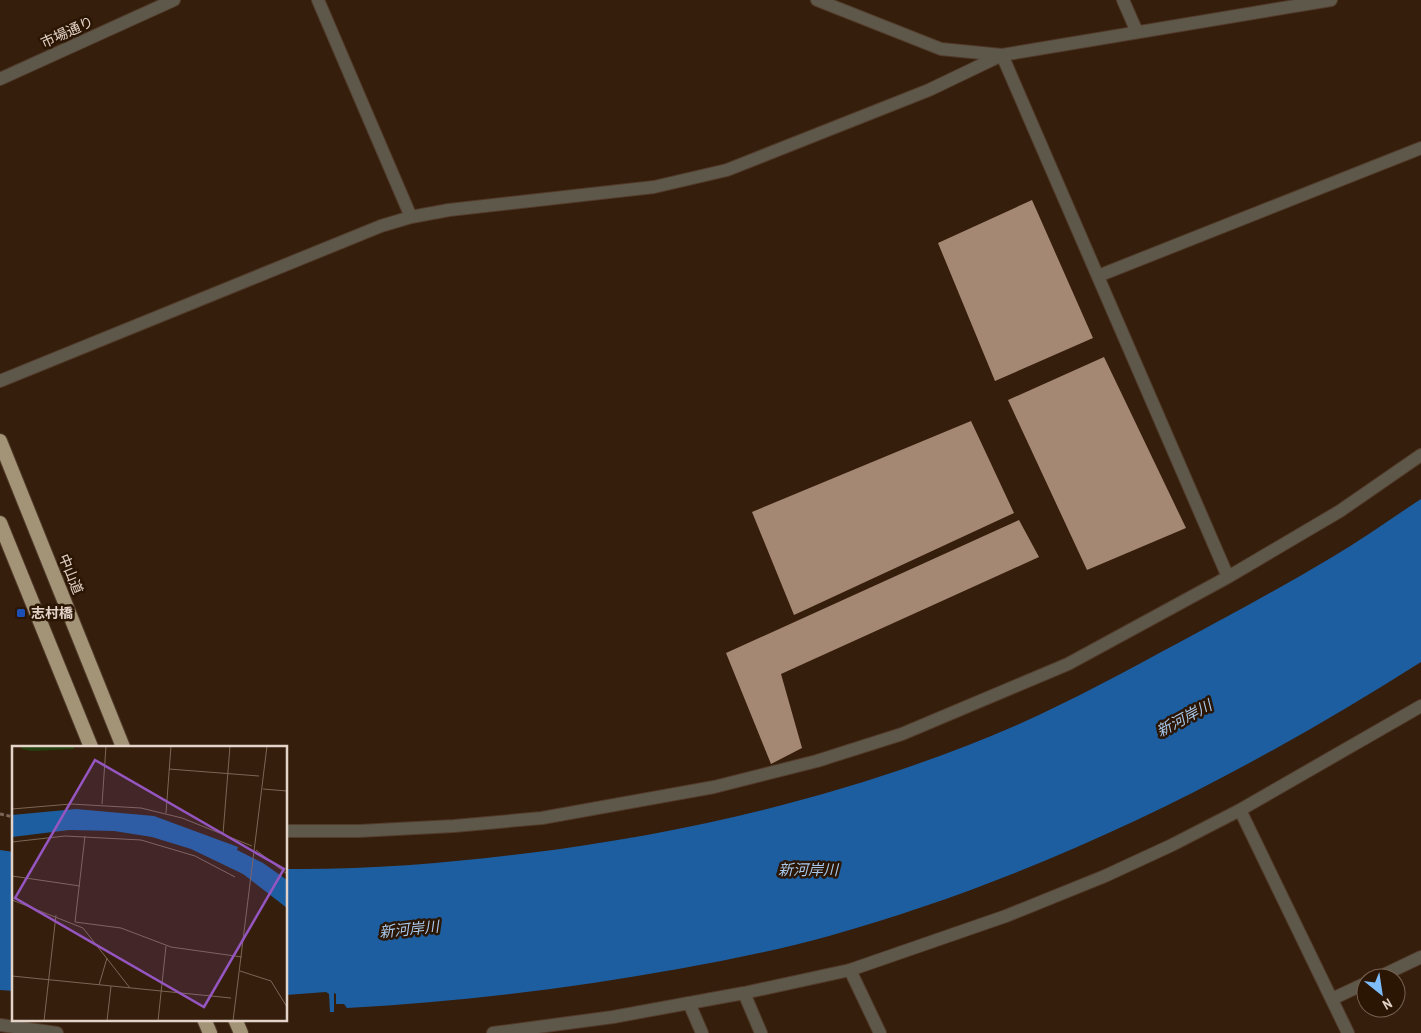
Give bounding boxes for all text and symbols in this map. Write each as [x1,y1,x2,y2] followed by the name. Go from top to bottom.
[38,12,96,52] street label: 市場通り
[55,551,87,597] street label: 中山道
[31,604,73,622] place label: 志村橋
[15,607,27,619] marker: 志村橋
[1153,694,1217,741] water label: 新河岸川
[12,746,288,1020] inset map
[778,859,840,880] water label: 新河岸川
[378,915,442,943] water label: 新河岸川
[1356,968,1406,1018] north arrow
[1379,994,1396,1014] text: N

